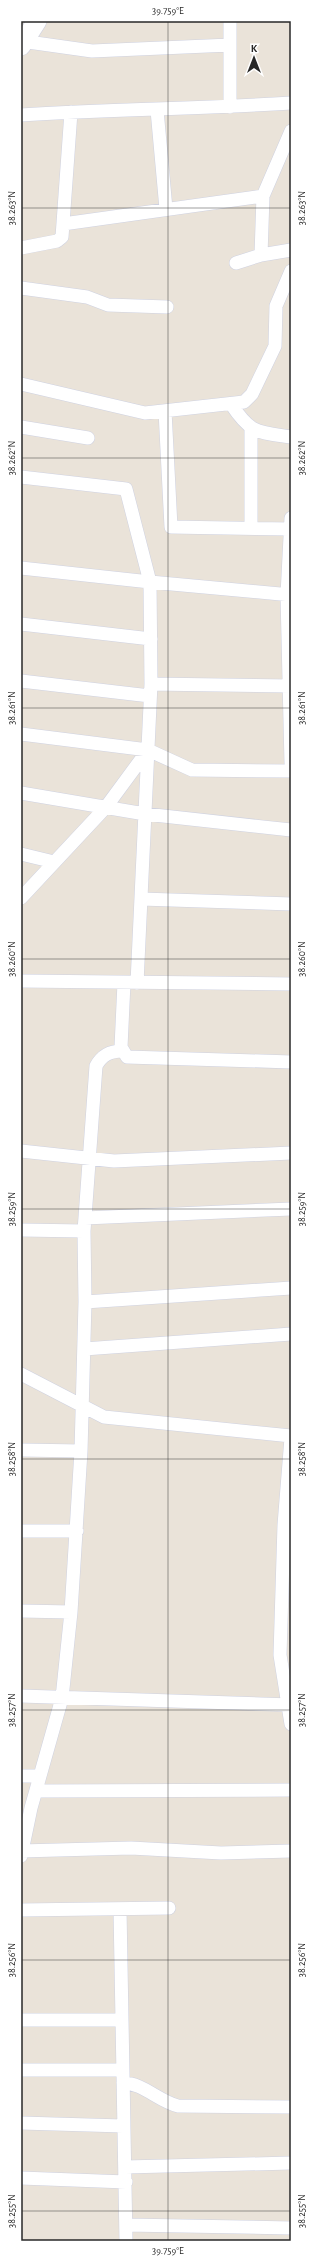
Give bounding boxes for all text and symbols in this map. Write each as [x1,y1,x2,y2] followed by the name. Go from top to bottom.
[152,6,184,16] text: 39.759°E
[234,38,274,78] north arrow
[251,43,258,54] text: K
[7,191,17,225] text: 38.263°N
[297,191,307,225] text: 38.263°N
[7,441,17,475] text: 38.262°N
[297,441,307,475] text: 38.262°N
[7,691,17,725] text: 38.261°N
[297,691,307,725] text: 38.261°N
[7,941,17,977] text: 38.260°N
[297,941,307,977] text: 38.260°N
[7,1192,17,1226] text: 38.259°N
[297,1192,307,1226] text: 38.259°N
[7,1442,17,1476] text: 38.258°N
[297,1442,307,1476] text: 38.258°N
[7,1693,17,1727] text: 38.257°N
[297,1693,307,1727] text: 38.257°N
[7,1943,17,1977] text: 38.256°N
[297,1943,307,1977] text: 38.256°N
[7,2194,17,2228] text: 38.255°N
[297,2194,307,2228] text: 38.255°N
[152,2246,184,2256] text: 39.759°E

